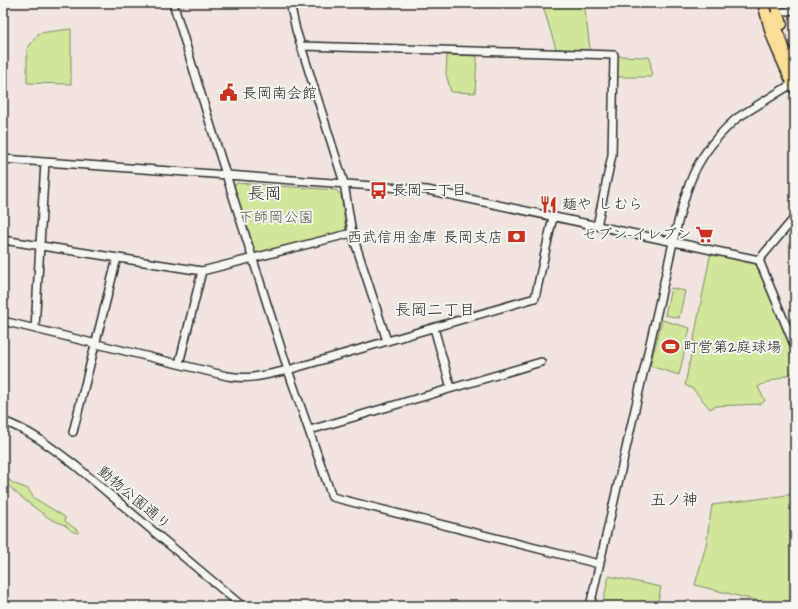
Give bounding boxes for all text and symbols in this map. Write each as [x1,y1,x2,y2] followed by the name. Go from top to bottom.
[219,83,239,103] public building icon: 長岡南会館
[242,83,317,104] place label: 長岡南会館
[369,180,389,200] bus stop icon: 長岡一丁目
[392,180,467,201] place label: 長岡一丁目
[248,182,282,206] district label: 長岡
[539,194,559,214] restaurant icon: 麺や しむら
[562,194,643,215] place label: 麺や しむら
[238,207,314,228] park label: 下師岡公園
[582,224,692,245] place label: セブン-イレブン
[695,224,715,244] supermarket icon: セブン-イレブン
[347,227,503,248] place label: 西武信用金庫 長岡支店
[506,227,526,247] bank icon: 西武信用金庫 長岡支店
[395,299,475,321] district label: 長岡二丁目
[660,337,680,357] sports icon: 町営第2庭球場
[683,337,782,358] place label: 町営第2庭球場
[93,461,175,535] street label: 動物公園通り
[650,489,698,511] district label: 五ノ神

